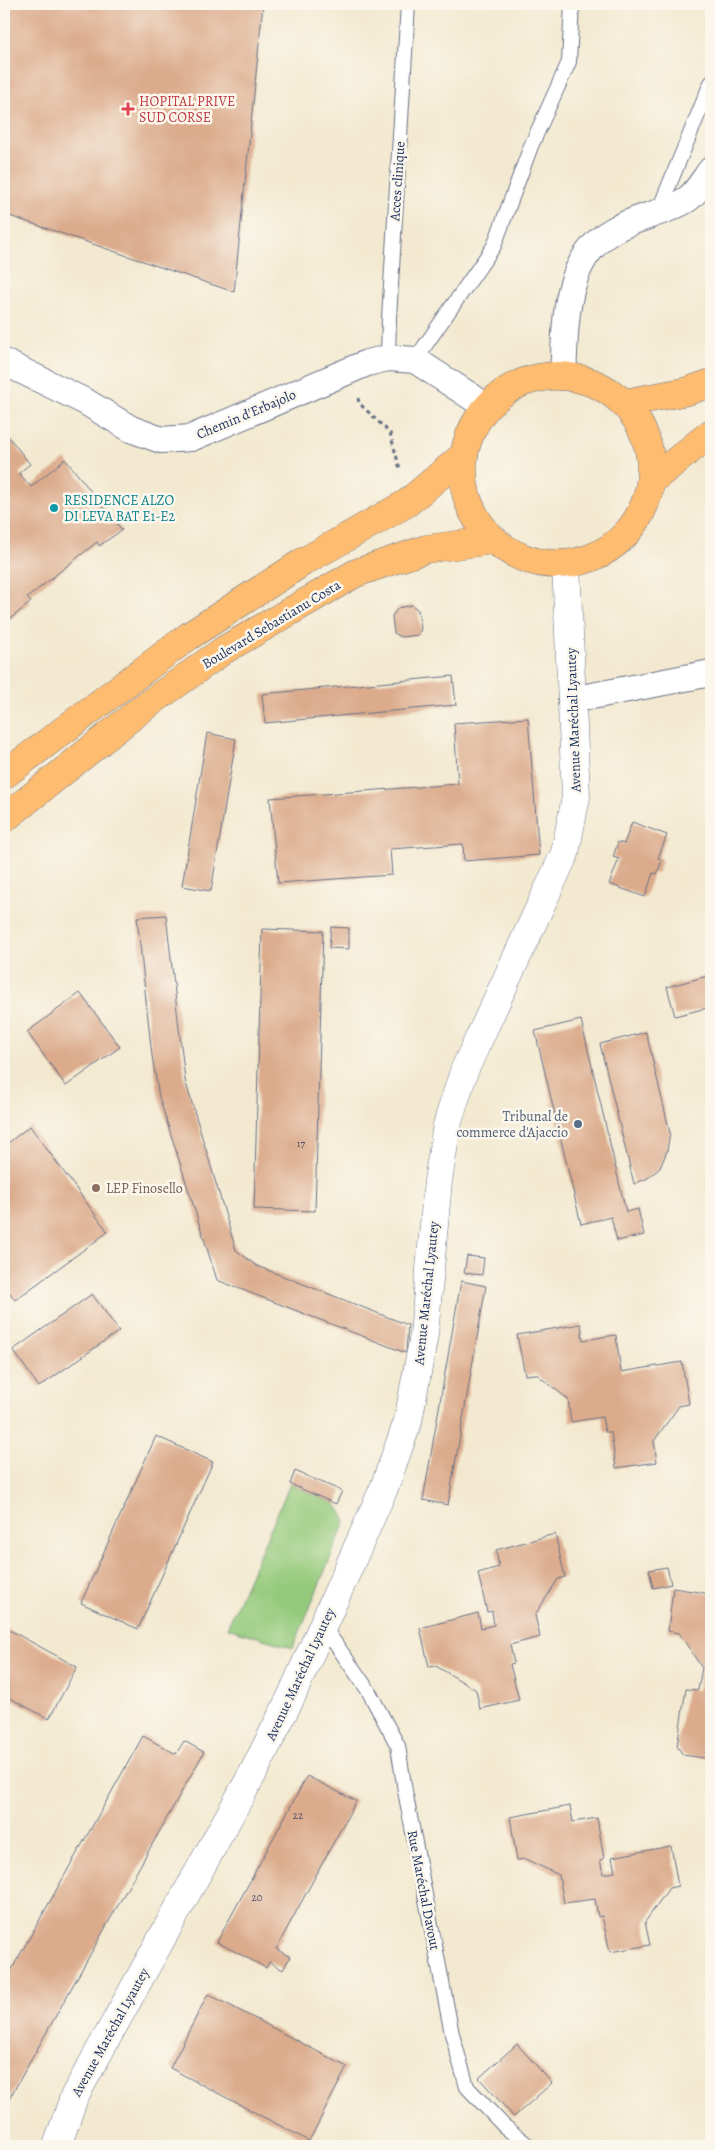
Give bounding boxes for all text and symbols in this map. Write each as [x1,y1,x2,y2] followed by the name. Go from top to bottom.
[139,92,235,127] place label: HOPITAL PRIVE SUD CORSE
[121,102,135,116] marker: HOPITAL PRIVE SUD CORSE
[385,140,410,223] street label: Acces clinique
[194,385,299,444] street label: Chemin d'Erbajolo
[64,491,175,526] place label: RESIDENCE ALZO DI LEVA BAT E1-E2
[48,502,60,514] marker: RESIDENCE ALZO DI LEVA BAT E1-E2
[198,575,344,673] street label: Boulevard Sebastianu Costa
[561,647,586,794] street label: Avenue Maréchal Lyautey
[456,1107,568,1142] place label: Tribunal de commerce d'Ajaccio
[572,1118,584,1130] marker: Tribunal de commerce d'Ajaccio
[297,1136,306,1151] house number: 17
[106,1179,183,1198] place label: LEP Finosello
[90,1182,102,1194] marker: LEP Finosello
[409,1219,444,1367] street label: Avenue Maréchal Lyautey
[261,1604,340,1745] street label: Avenue Maréchal Lyautey
[293,1808,303,1823] house number: 22
[403,1828,445,1952] street label: Rue Maréchal Davout
[251,1890,263,1905] house number: 20
[67,1964,154,2101] street label: Avenue Maréchal Lyautey

